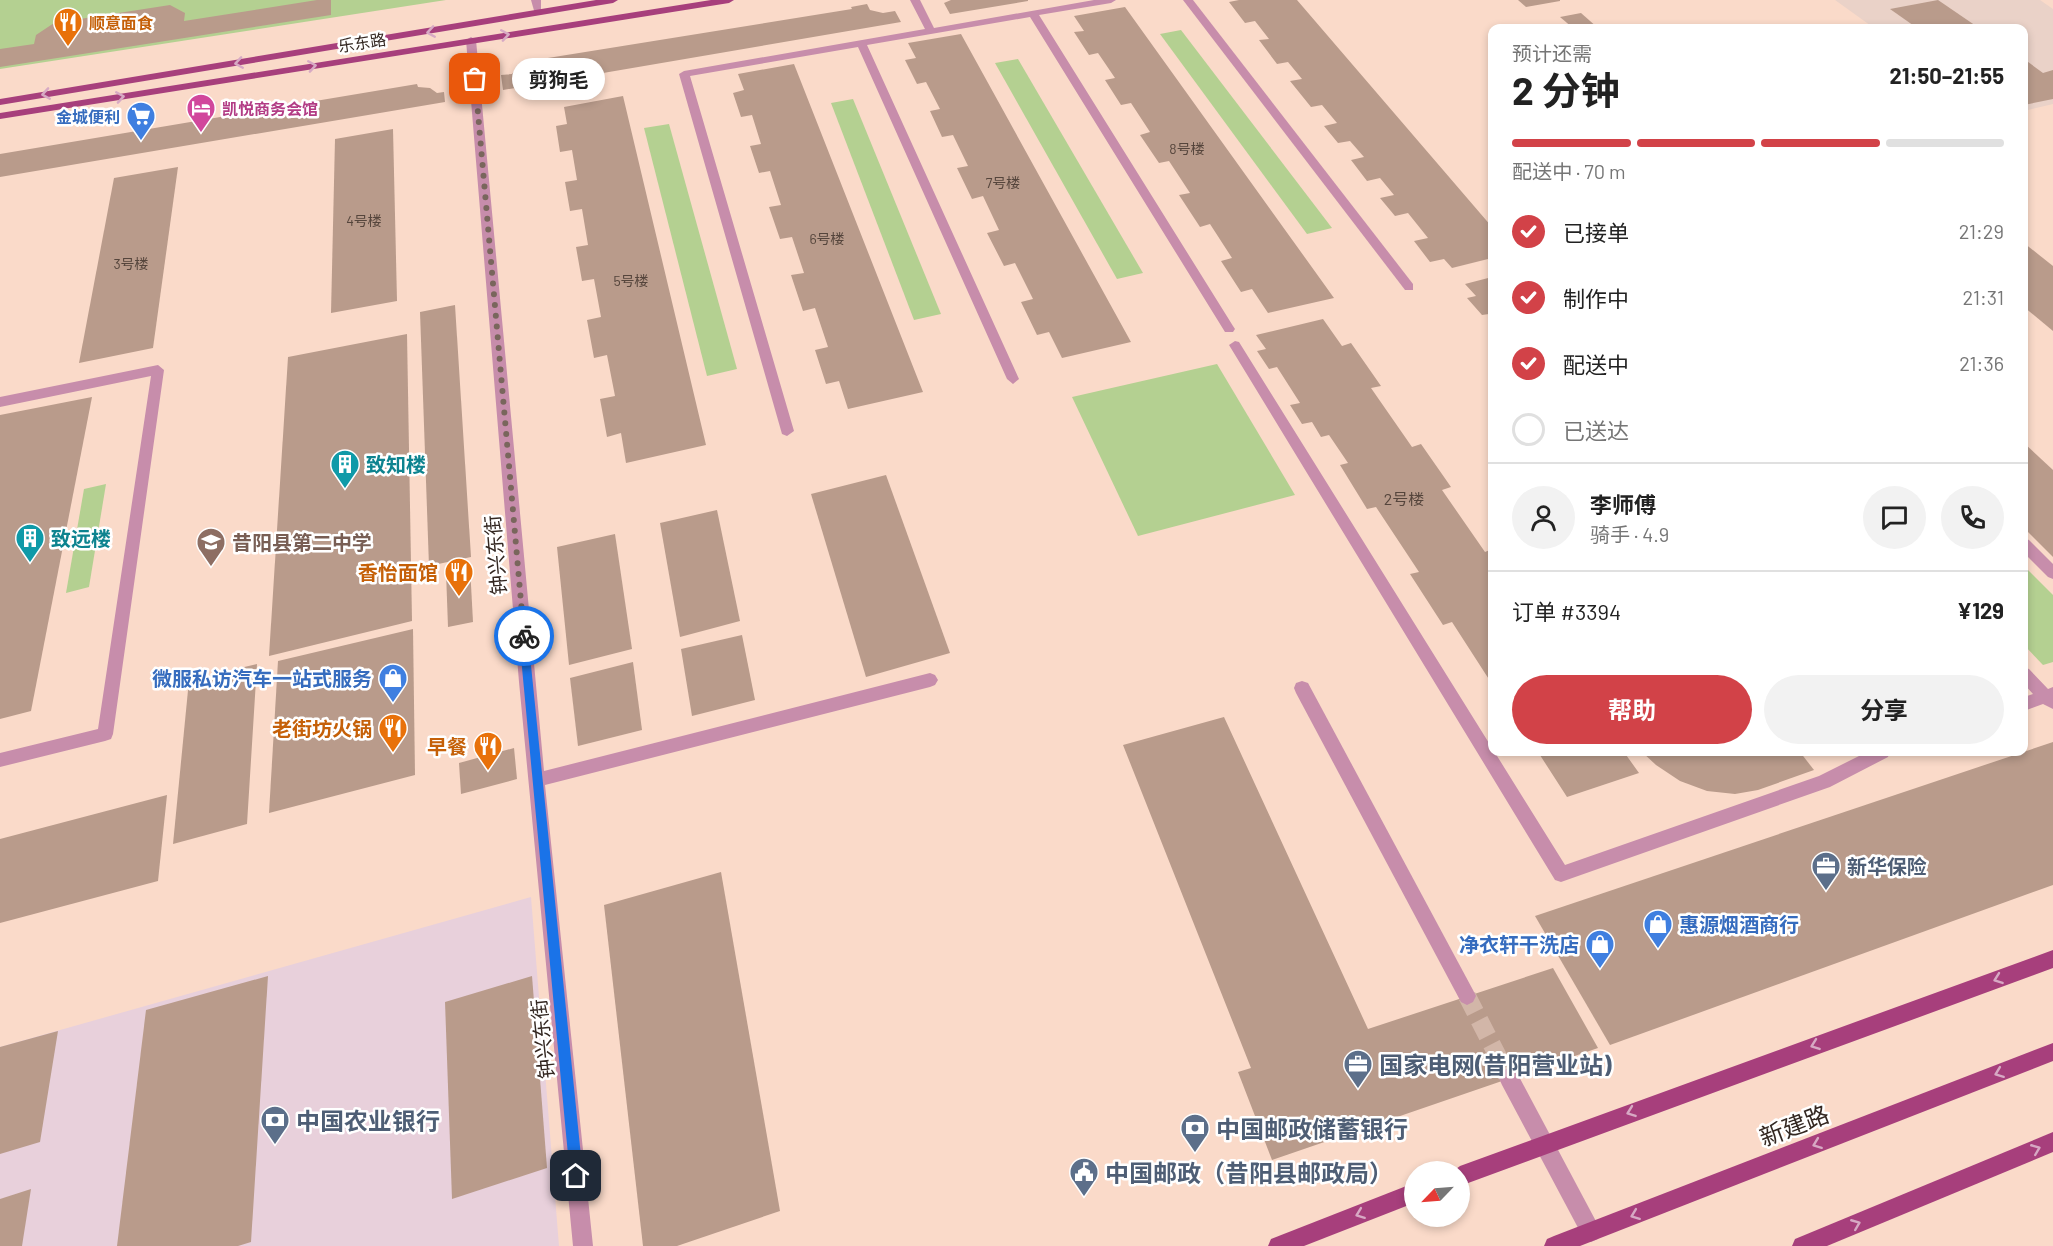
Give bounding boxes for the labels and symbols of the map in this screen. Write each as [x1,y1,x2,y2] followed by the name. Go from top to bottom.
[52,6,84,48] restaurant icon: 顺意面食
[89,13,154,32] place label: 顺意面食
[427,25,436,37] one-way arrow
[337,29,387,55] street label: 乐东路
[500,29,510,41] one-way arrow
[449,53,500,104] pin
[234,56,244,69] one-way arrow
[511,58,604,100] callout: 剪狗毛
[308,60,317,72] one-way arrow
[42,88,51,100] one-way arrow
[115,91,125,103] one-way arrow
[185,92,217,134] hotel icon: 凯悦商务会馆
[222,99,318,118] place label: 凯悦商务会馆
[125,100,157,142] supermarket icon: 金城便利
[56,107,120,126] place label: 金城便利
[1169,140,1205,157] house number: 8号楼
[986,174,1020,191] house number: 7号楼
[346,212,382,229] house number: 4号楼
[809,230,845,247] house number: 6号楼
[113,255,149,272] house number: 3号楼
[613,272,649,289] house number: 5号楼
[329,448,361,490] building icon: 致知楼
[366,452,426,476] place label: 致知楼
[1384,489,1424,508] house number: 2号楼
[480,514,510,596] street label: 钟兴东街
[14,522,46,564] building icon: 致远楼
[51,526,111,550] place label: 致远楼
[195,526,227,568] school or university icon: 昔阳县第二中学
[232,530,372,554] place label: 昔阳县第二中学
[443,556,475,598] restaurant icon: 香怡面馆
[358,560,438,584] place label: 香怡面馆
[494,606,554,666] courier
[377,662,409,704] shop icon: 微服私访汽车一站式服务
[152,666,372,690] place label: 微服私访汽车一站式服务
[377,712,409,754] restaurant icon: 老街坊火锅
[272,716,372,740] place label: 老街坊火锅
[472,730,504,772] restaurant icon: 早餐
[427,734,467,758] place label: 早餐
[1810,850,1842,892] office icon: 新华保险
[1847,854,1927,878] place label: 新华保险
[1642,908,1674,950] shop icon: 惠源烟酒商行
[1679,912,1799,936] place label: 惠源烟酒商行
[1584,928,1616,970] shop icon: 净衣轩干洗店
[1459,932,1579,956] place label: 净衣轩干洗店
[1993,972,2004,984] one-way arrow
[526,998,558,1080] street label: 钟兴东街
[1810,1038,1821,1051] one-way arrow
[1342,1048,1374,1090] office icon: 国家电网(昔阳营业站)
[1379,1050,1612,1079] place label: 国家电网(昔阳营业站)
[1994,1066,2005,1078] one-way arrow
[1755,1099,1833,1151] street label: 新建路
[259,1104,291,1146] bank icon: 中国农业银行
[1626,1104,1637,1117] one-way arrow
[296,1106,440,1135] place label: 中国农业银行
[1179,1112,1211,1154] bank icon: 中国邮政储蓄银行
[1216,1114,1408,1143] place label: 中国邮政储蓄银行
[1812,1137,1823,1149] one-way arrow
[2030,1144,2041,1156] one-way arrow
[550,1150,601,1201] pin
[1068,1156,1100,1198] public building icon: 中国邮政（昔阳县邮政局）
[1105,1158,1393,1187] place label: 中国邮政（昔阳县邮政局）
[1404,1161,1470,1227] north arrow
[1355,1207,1366,1220] one-way arrow
[1630,1207,1641,1220] one-way arrow
[1849,1219,1860,1231] one-way arrow

